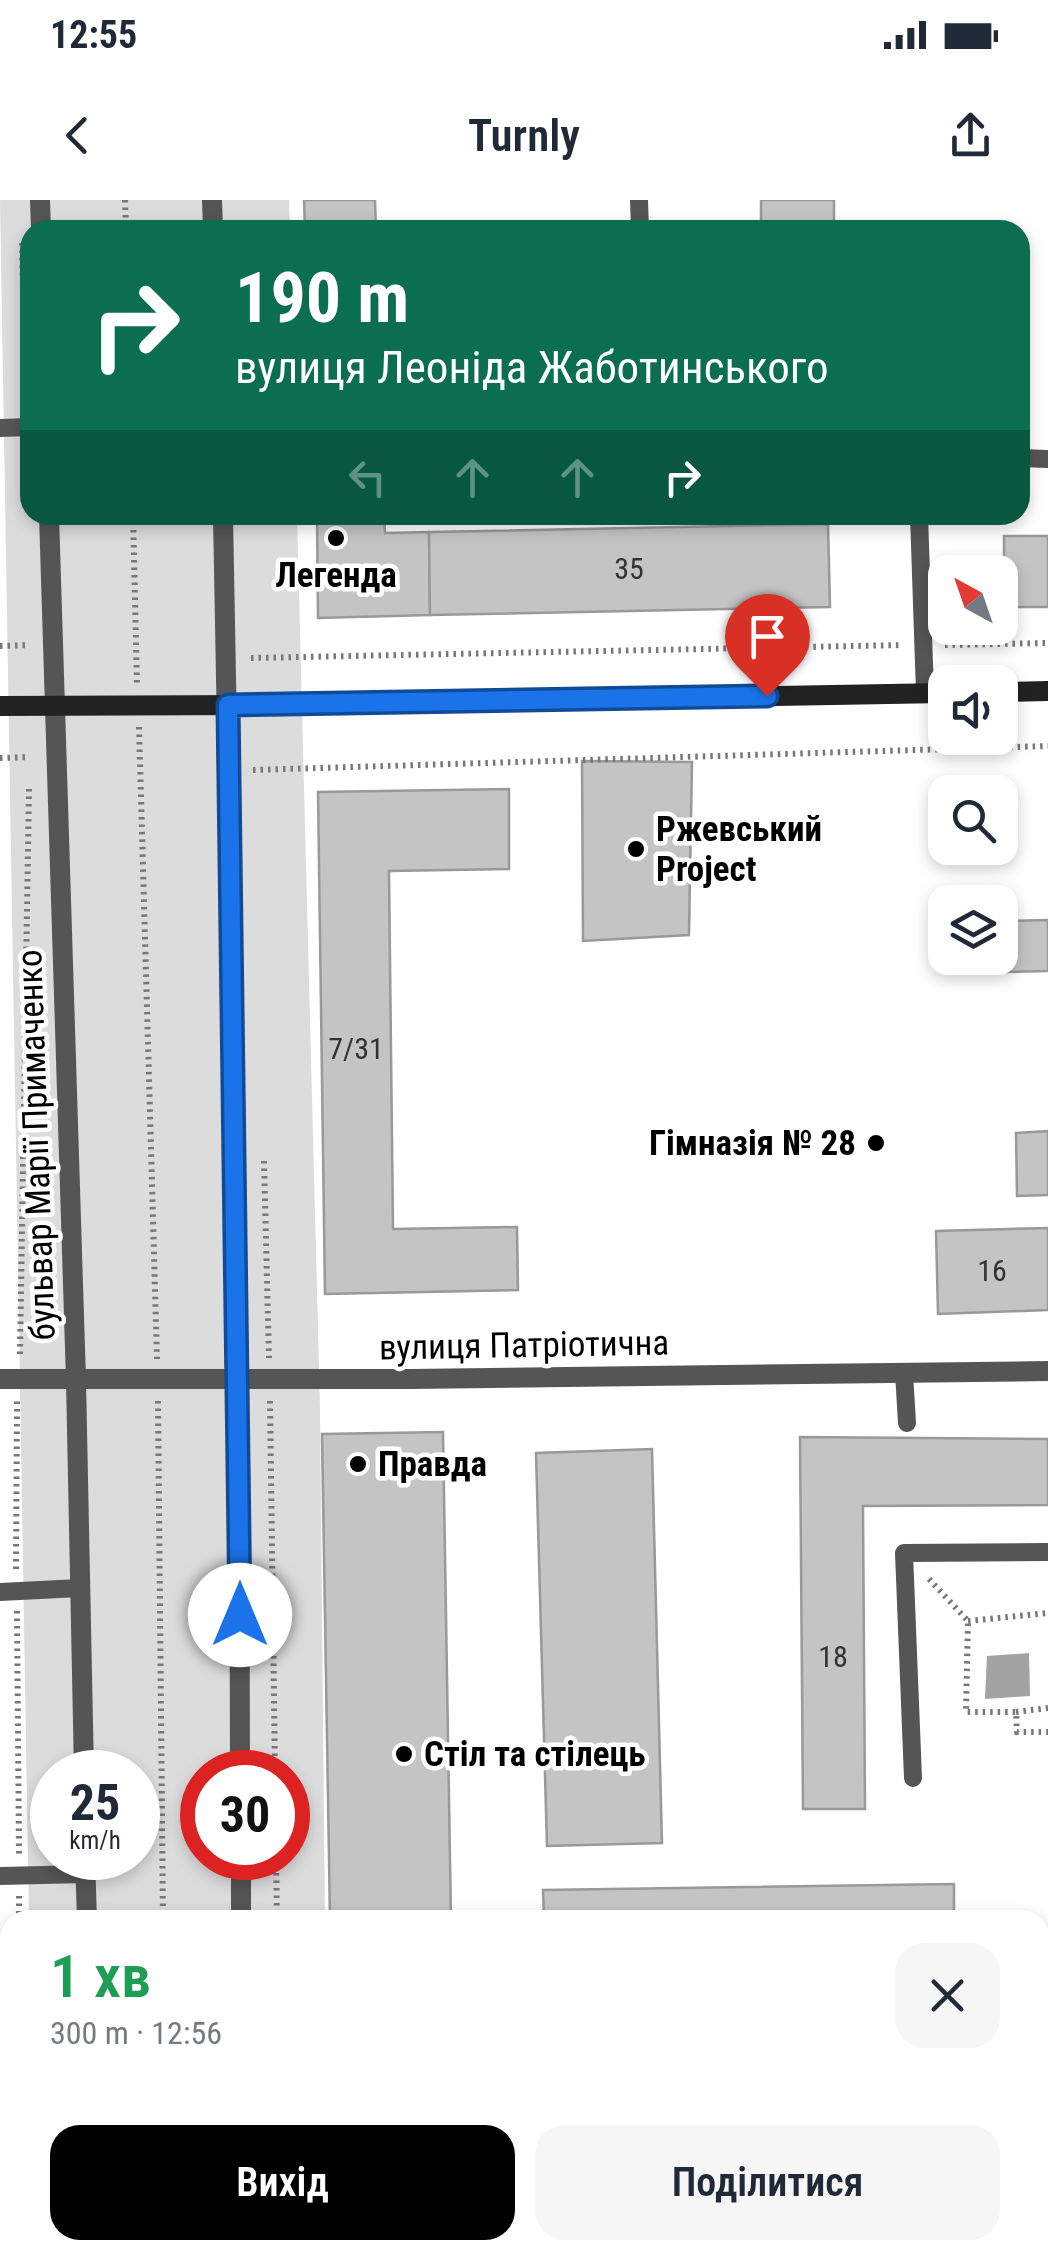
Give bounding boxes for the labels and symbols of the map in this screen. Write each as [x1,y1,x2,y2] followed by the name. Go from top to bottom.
[325,527,347,549] marker: Легенда
[614,551,644,586] house number: 35
[275,555,397,596] place label: Легенда
[928,555,1018,645] north arrow
[725,594,810,697] pin
[656,809,822,890] place label: Ржевський Project
[625,838,647,860] marker: Ржевський Project
[9,949,64,1341] street label: бульвар Марії Примаченко
[328,1031,384,1066] house number: 7/31
[649,1123,856,1164] place label: Гімназія № 28
[865,1132,887,1154] marker: Гімназія № 28
[977,1253,1007,1288] house number: 16
[379,1322,669,1369] street label: вулиця Патріотична
[378,1444,487,1485] place label: Правда
[347,1453,369,1475] marker: Правда
[188,1563,292,1667] position arrow
[818,1639,848,1674] house number: 18
[424,1734,645,1775] place label: Стіл та стілець
[393,1743,415,1765] marker: Стіл та стілець
[180,1750,310,1880] speed limit sign: 30

